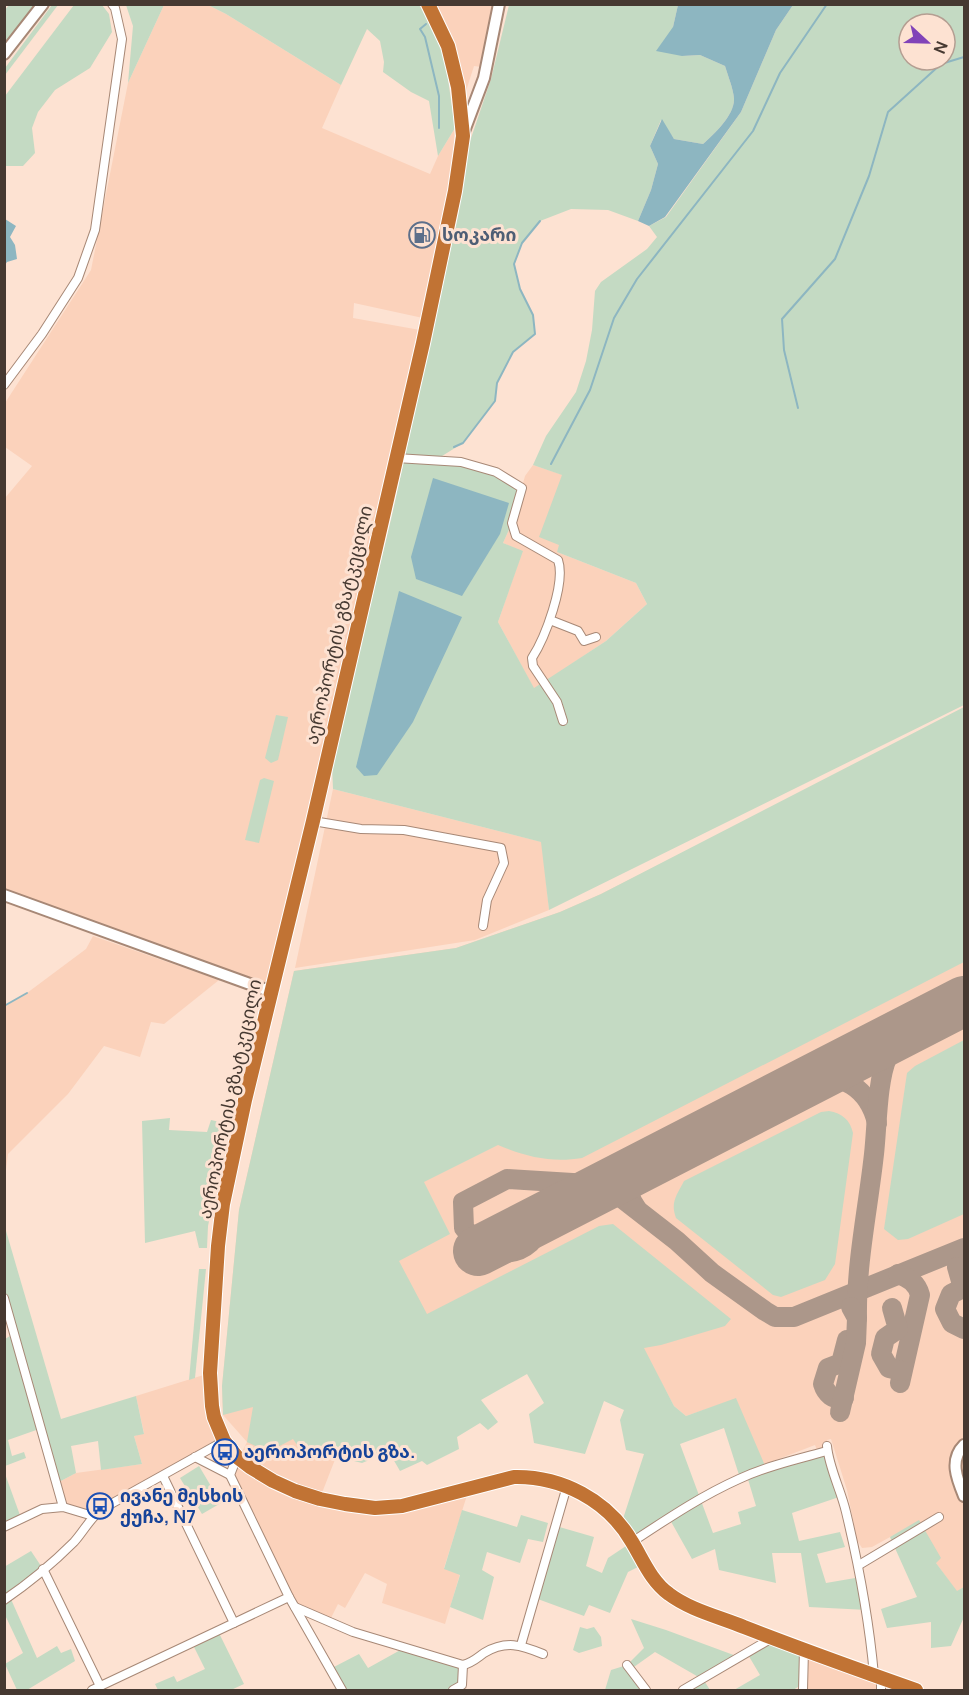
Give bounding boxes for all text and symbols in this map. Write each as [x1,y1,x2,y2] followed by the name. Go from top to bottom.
[897,12,957,72] north arrow
[929,38,953,57] text: N
[407,220,437,250] fuel station icon: სოკარი
[442,222,516,246] place label: სოკარი
[299,503,377,747] street label: აეროპორტის გზატკეცილი
[192,977,266,1221] street label: აეროპორტის გზატკეცილი
[210,1437,240,1467] bus stop icon: აეროპორტის გზა.
[244,1439,415,1463] place label: აეროპორტის გზა.
[120,1483,243,1528] place label: ივანე მესხის ქუჩა, N7
[85,1491,115,1521] bus stop icon: ივანე მესხის ქუჩა, N7

